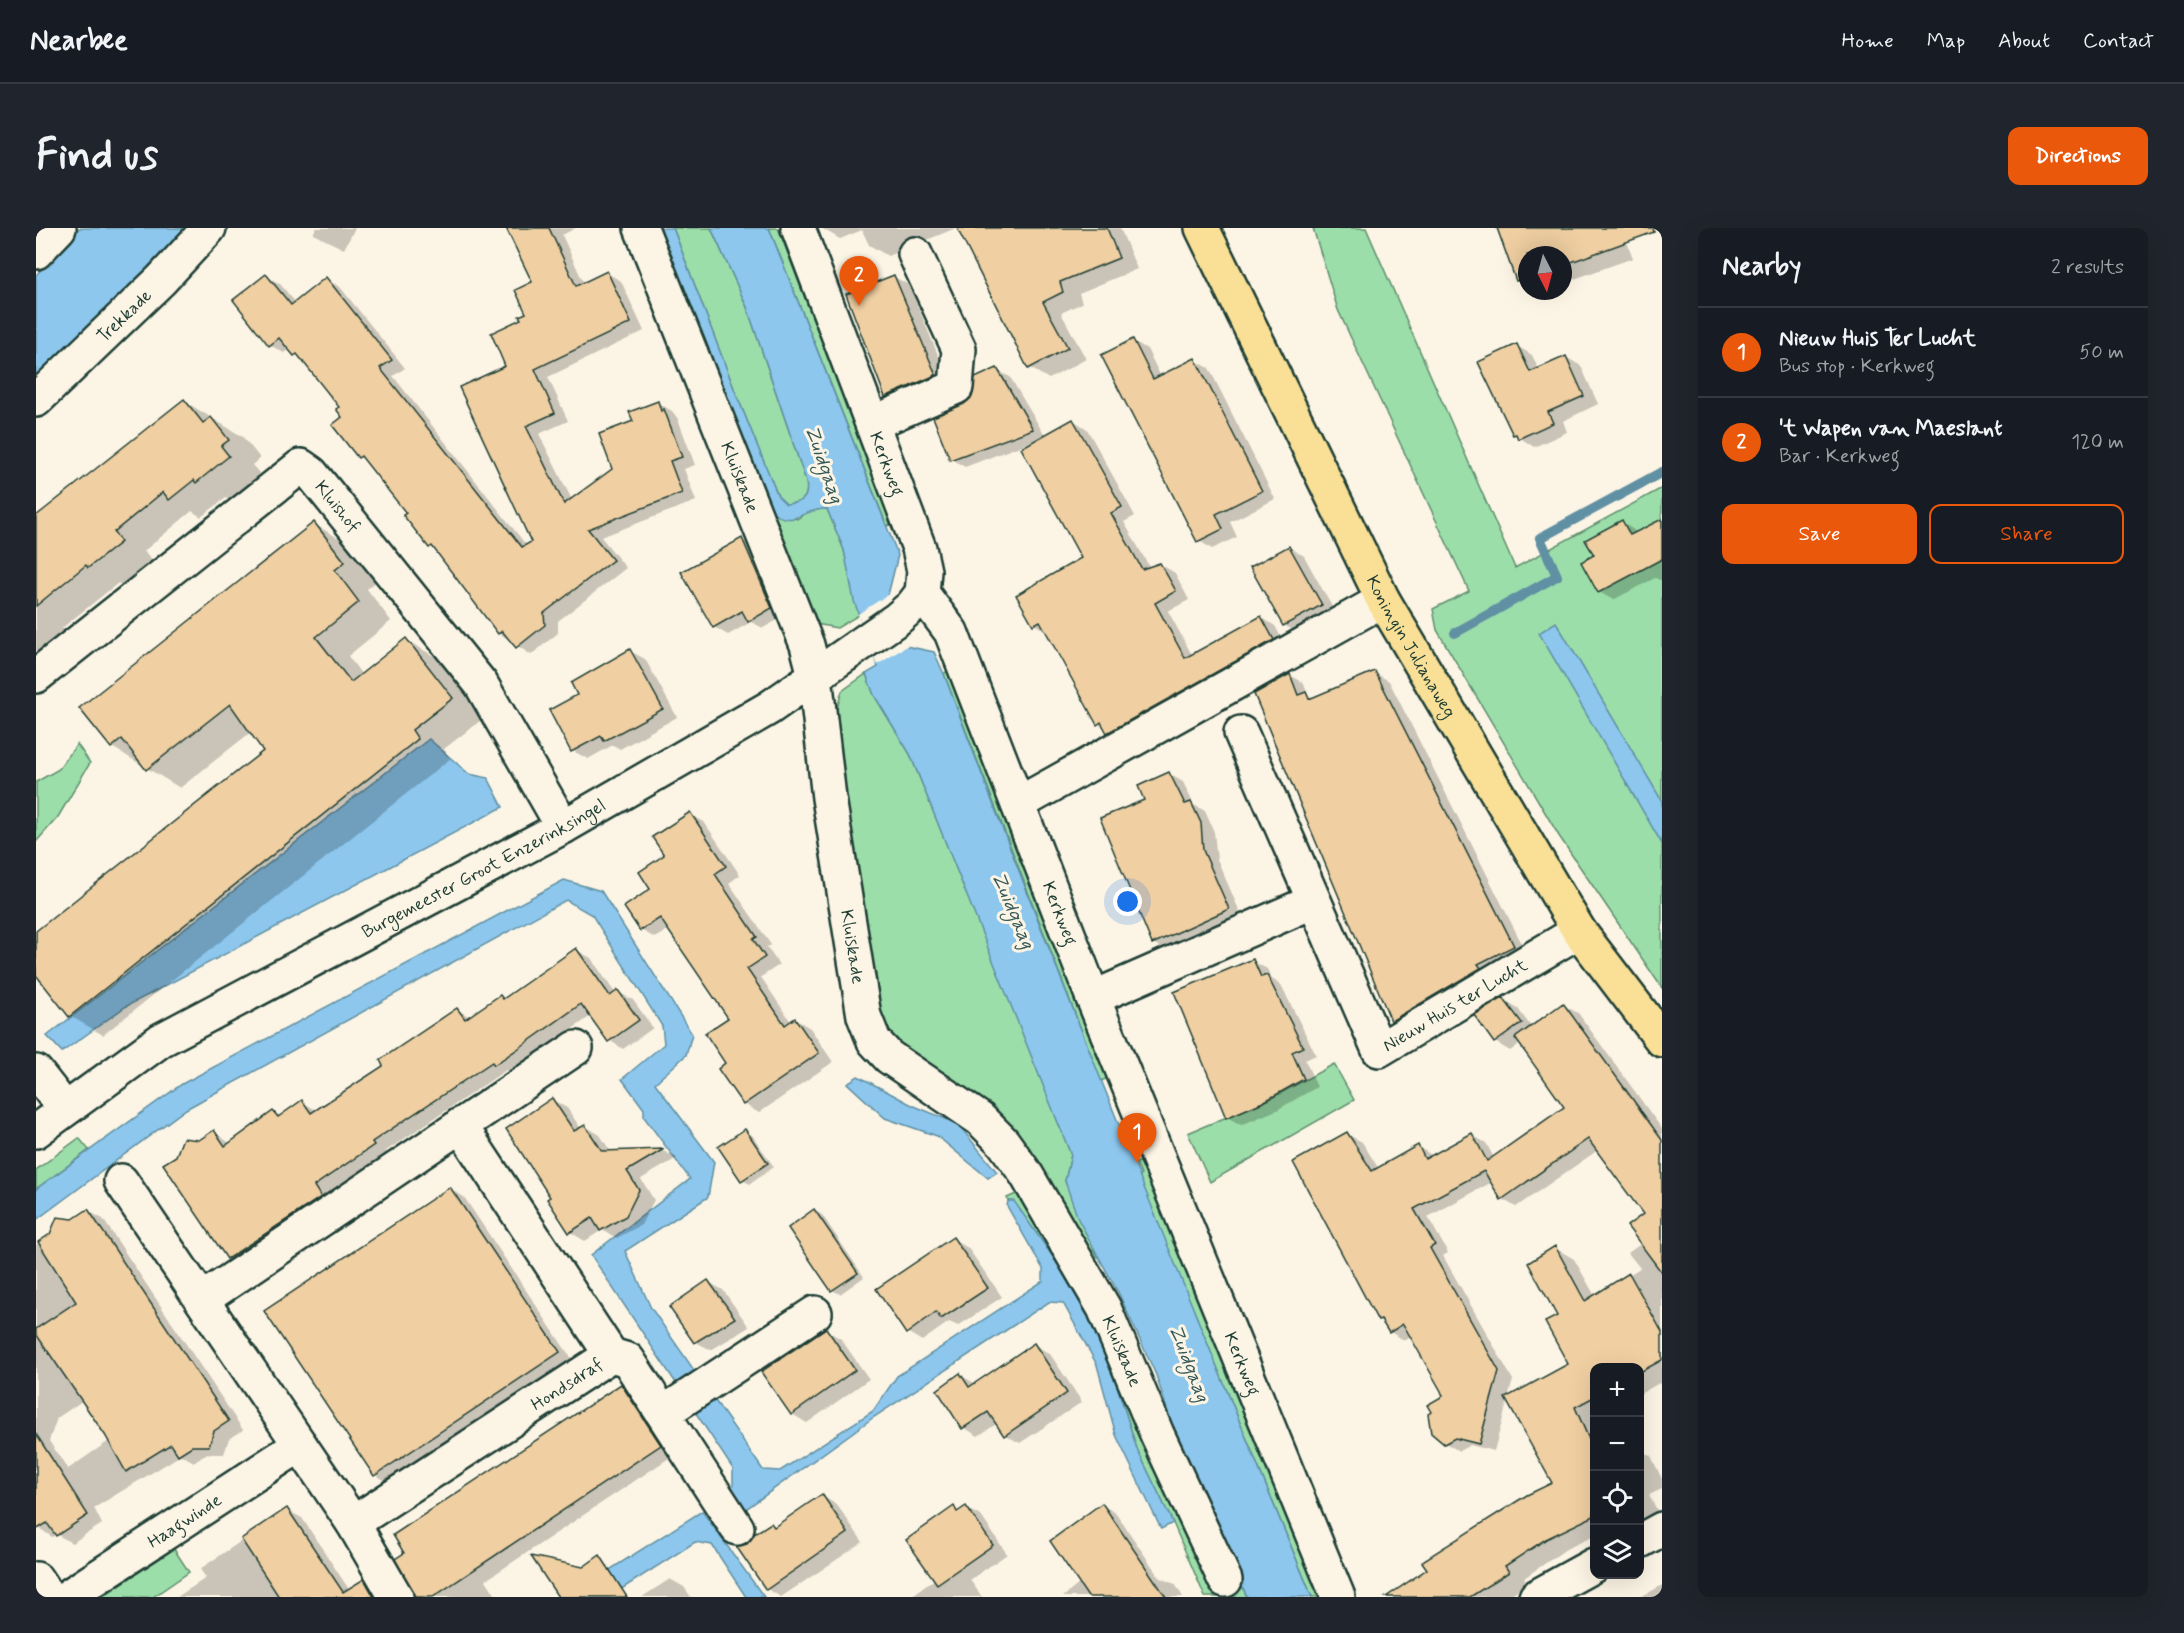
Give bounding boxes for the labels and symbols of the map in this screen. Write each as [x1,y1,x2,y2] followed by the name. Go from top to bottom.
[1518,246,1572,300] north arrow
[840,256,878,306] pin: 2
[92,284,157,348] street label: Trekkade
[796,422,850,508] water label: Zuidgaag
[863,428,909,500] street label: Kerkweg
[714,438,764,517] street label: Kluiskade
[309,476,365,538] street label: Kluishof
[1360,572,1461,723] street label: Koningin Julianaweg
[358,794,610,944] street label: Burgemeester Groot Enzerinksingel
[983,868,1041,954] water label: Zuidgaag
[1036,878,1082,950] street label: Kerkweg
[1113,887,1142,916] your location
[834,908,870,986] street label: Kluiskade
[1379,953,1533,1058] street label: Nieuw Huis ter Lucht
[1118,1114,1156,1163] pin: 1
[1096,1312,1147,1391] street label: Kluiskade
[1160,1321,1216,1407] water label: Zuidgaag
[1218,1329,1265,1400] street label: Kerkweg
[527,1352,608,1417] street label: Hondsdraf
[143,1488,227,1554] street label: Haagwinde

